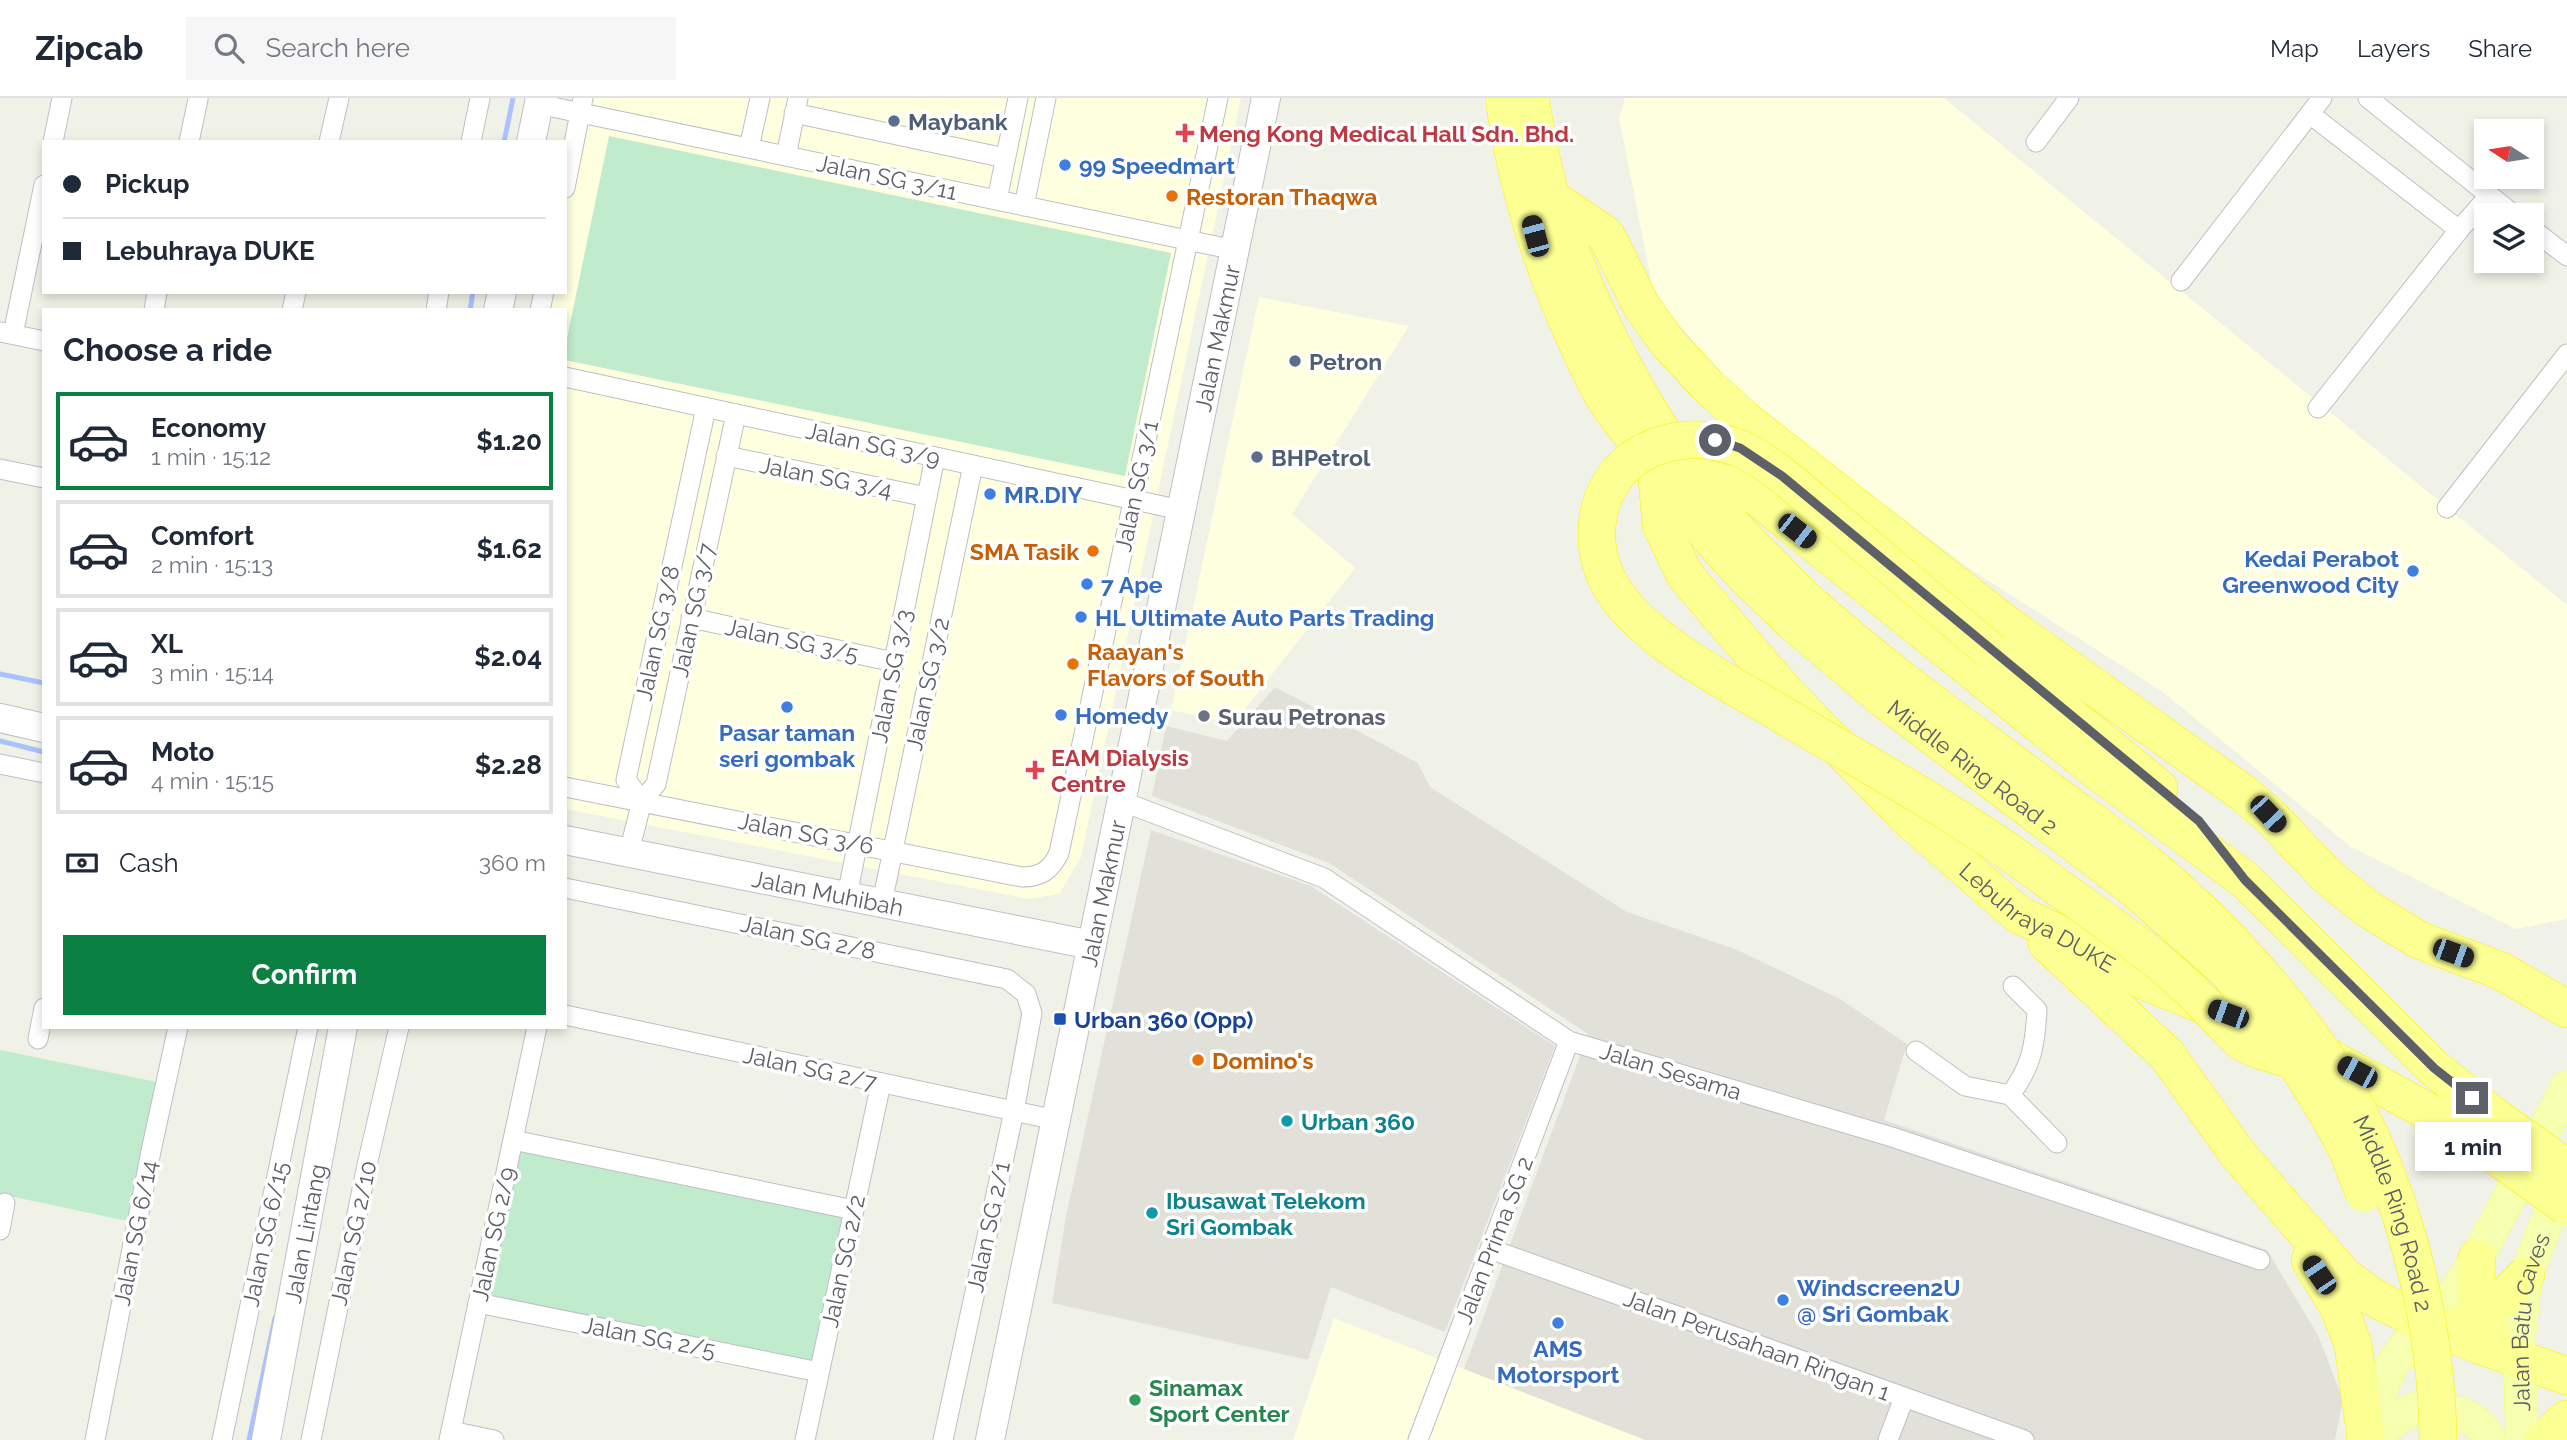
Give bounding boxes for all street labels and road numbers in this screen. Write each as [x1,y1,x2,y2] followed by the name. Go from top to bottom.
[814,149,960,205] street label: Jalan SG 3/11
[1188,262,1245,414] street label: Jalan Makmur
[803,417,943,471] street label: Jalan SG 3/9
[1109,418,1163,554] street label: Jalan SG 3/1
[757,451,895,503] street label: Jalan SG 3/4
[666,540,721,679] street label: Jalan SG 3/7
[630,563,684,703] street label: Jalan SG 3/8
[865,607,917,745] street label: Jalan SG 3/3
[723,613,861,667] street label: Jalan SG 3/5
[900,615,954,753] street label: Jalan SG 3/2
[1883,694,2063,839] street label: Middle Ring Road 2
[736,807,876,859] street label: Jalan SG 3/6
[1074,818,1131,969] street label: Jalan Makmur
[1955,856,2120,978] street label: Lebuhraya DUKE
[750,864,906,921] street label: Jalan Muhibah
[738,910,878,964] street label: Jalan SG 2/8
[1597,1037,1745,1105] street label: Jalan Sesama
[741,1041,880,1095] street label: Jalan SG 2/7
[2348,1110,2438,1314] street label: Middle Ring Road 2
[1450,1153,1538,1327] street label: Jalan Prima SG 2
[108,1158,162,1308] street label: Jalan SG 6/14
[325,1158,381,1308] street label: Jalan SG 2/10
[236,1159,294,1309] street label: Jalan SG 6/15
[961,1159,1015,1295] street label: Jalan SG 2/1
[278,1162,331,1305] street label: Jalan Lintang
[466,1164,520,1304] street label: Jalan SG 2/9
[816,1192,870,1330] street label: Jalan SG 2/2
[2505,1229,2555,1412] street label: Jalan Batu Caves
[1620,1284,1894,1406] street label: Jalan Perusahaan Ringan 1
[580,1311,718,1363] street label: Jalan SG 2/5

